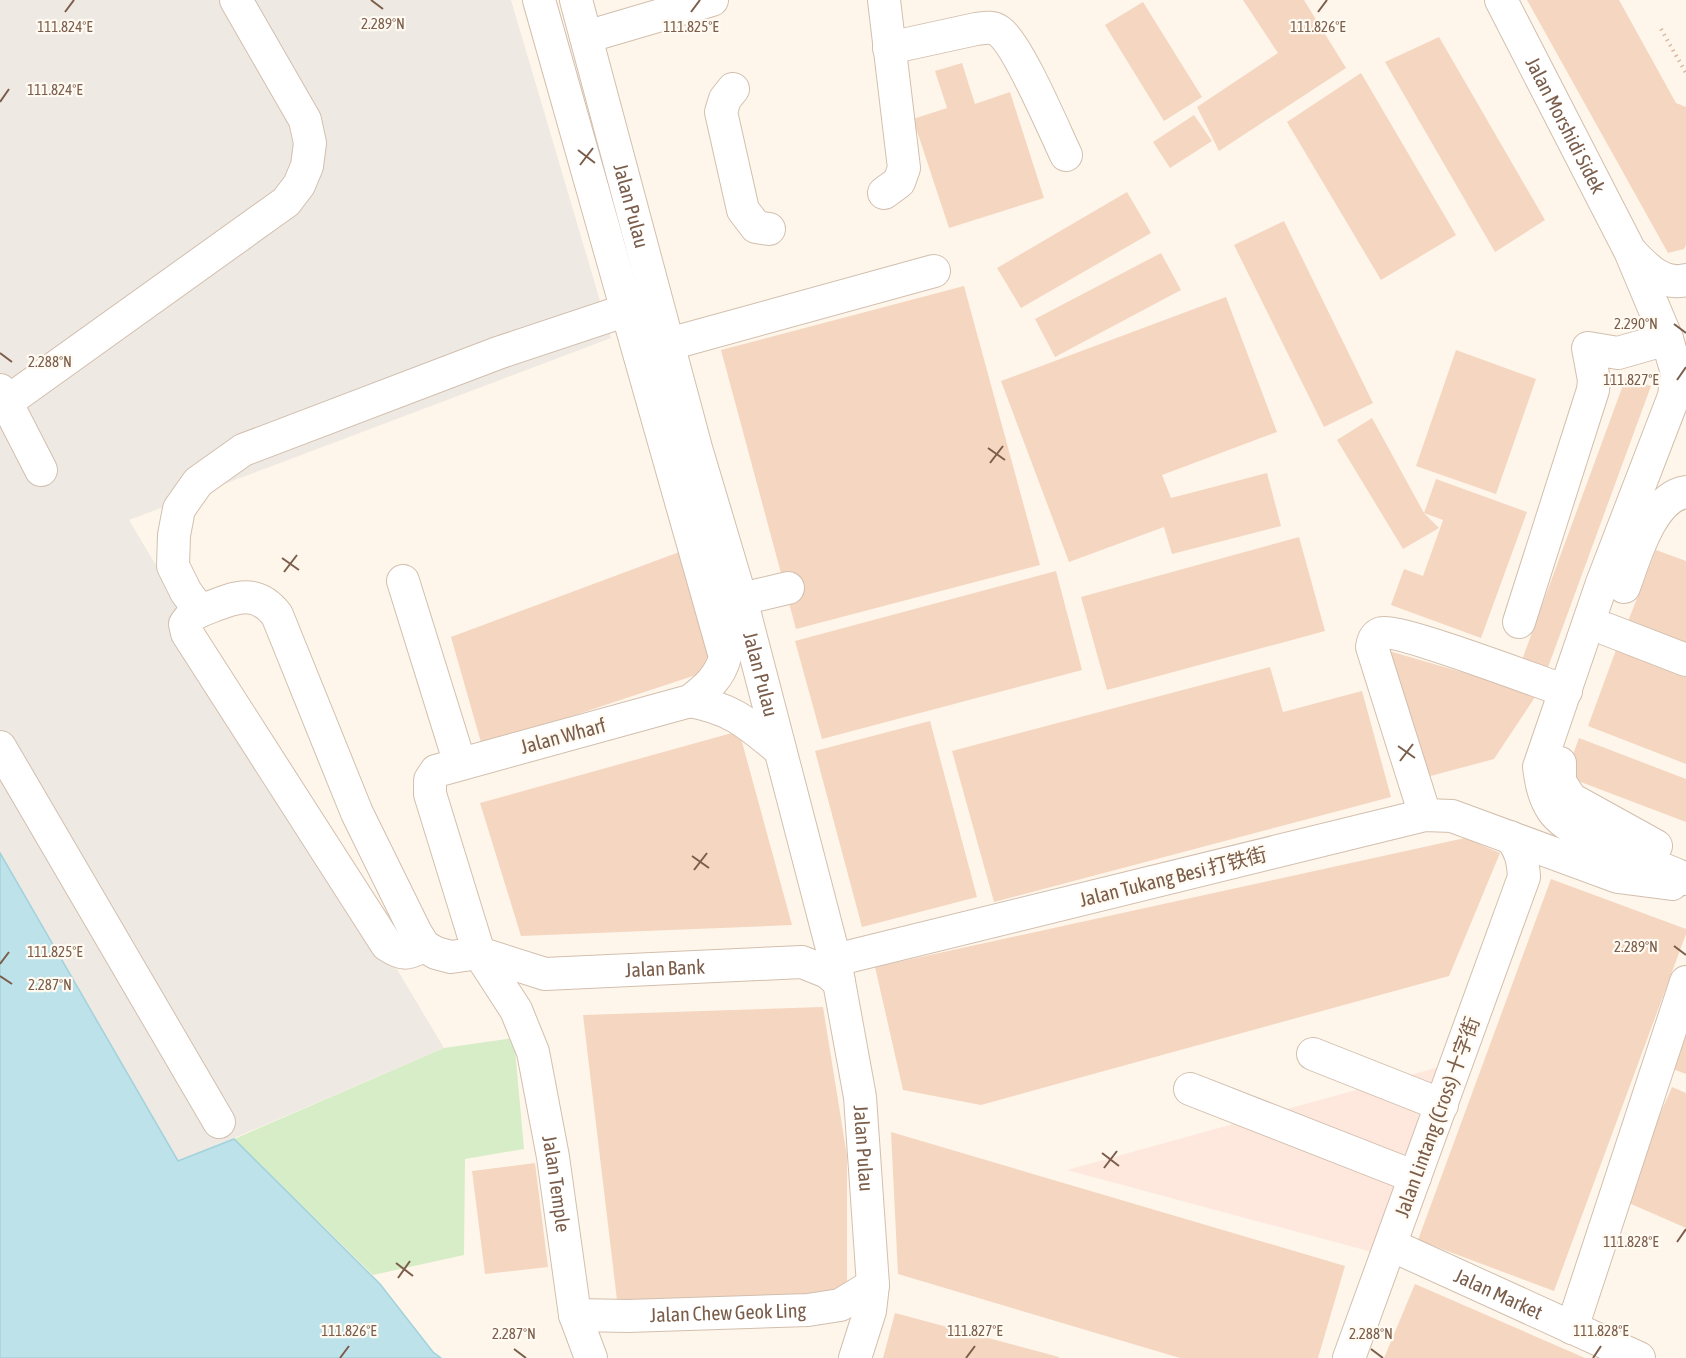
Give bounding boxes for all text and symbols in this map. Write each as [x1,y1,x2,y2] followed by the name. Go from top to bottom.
[361,15,405,32] text: 2.289°N
[37,18,93,35] text: 111.824°E
[663,18,719,35] text: 111.825°E
[1290,18,1346,35] text: 111.826°E
[1521,53,1611,197] street label: Jalan Morshidi Sidek
[27,81,83,98] text: 111.824°E
[609,161,654,250] street label: Jalan Pulau
[1614,315,1658,332] text: 2.290°N
[28,353,72,370] text: 2.288°N
[1603,371,1659,388] text: 111.827°E
[739,629,783,719] street label: Jalan Pulau
[518,713,609,758] street label: Jalan Wharf
[1077,842,1269,911] street label: Jalan Tukang Besi 打铁街
[1614,938,1658,955] text: 2.289°N
[27,943,83,960] text: 111.825°E
[624,955,706,981] street label: Jalan Bank
[28,976,72,993] text: 2.287°N
[1390,1013,1484,1220] street label: Jalan Lintang (Cross) 十字街
[850,1104,878,1192] street label: Jalan Pulau
[538,1133,575,1234] street label: Jalan Temple
[1603,1233,1659,1250] text: 111.828°E
[1451,1263,1547,1324] street label: Jalan Market
[649,1298,807,1326] street label: Jalan Chew Geok Ling
[321,1322,377,1339] text: 111.826°E
[947,1322,1003,1339] text: 111.827°E
[1573,1322,1629,1339] text: 111.828°E
[492,1325,536,1342] text: 2.287°N
[1349,1325,1393,1342] text: 2.288°N

